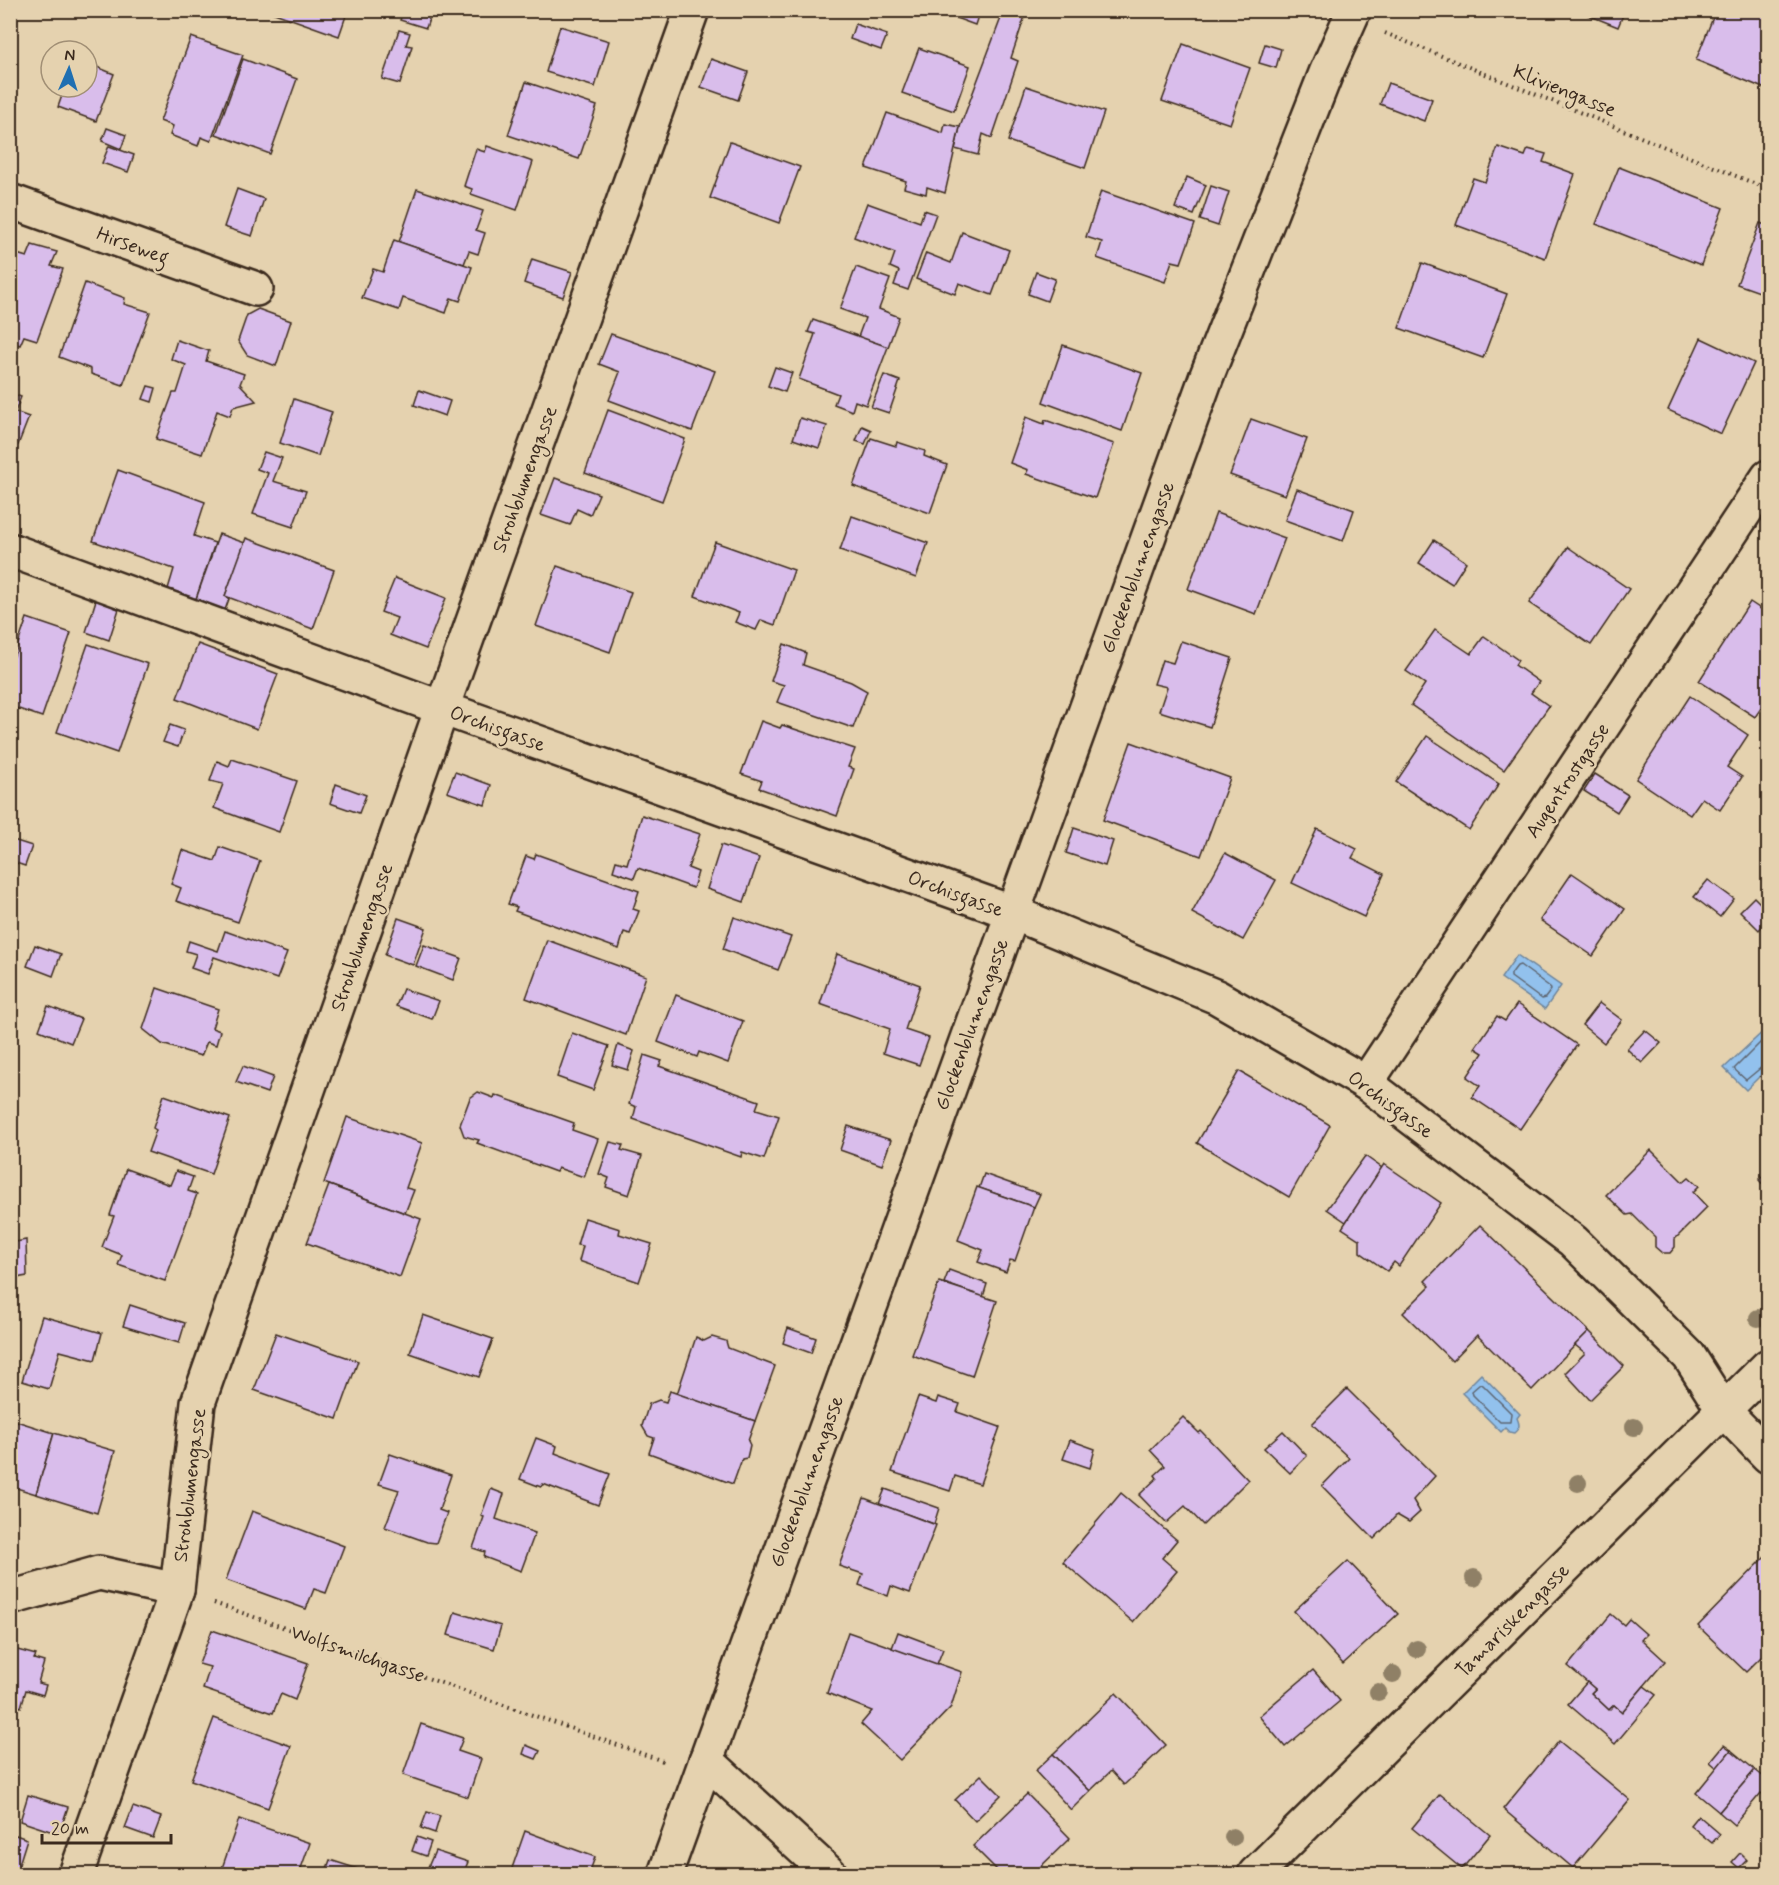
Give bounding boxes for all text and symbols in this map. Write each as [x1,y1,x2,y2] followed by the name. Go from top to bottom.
[39,39,99,99] north arrow
[64,45,76,66] text: N
[1508,58,1620,125] street label: Kliviengasse
[92,221,173,274] street label: Hirseweg
[486,402,566,557] street label: Strohblumengasse
[1095,478,1182,657] street label: Glockenblumengasse
[445,700,549,761] street label: Orchisgasse
[1520,718,1617,844] street label: Augentrostgasse
[324,860,401,1015] street label: Strohblumengasse
[903,865,1007,926] street label: Orchisgasse
[929,935,1016,1114] street label: Glockenblumengasse
[1341,1065,1439,1147] street label: Orchisgasse
[764,1392,851,1571] street label: Glockenblumengasse
[168,1407,214,1564] street label: Strohblumengasse
[1450,1558,1576,1684] street label: Tamariskengasse
[287,1619,428,1690] street label: Wolfsmilchgasse
[42,1807,171,1845] scale bar
[51,1817,89,1841] text: 20 m

